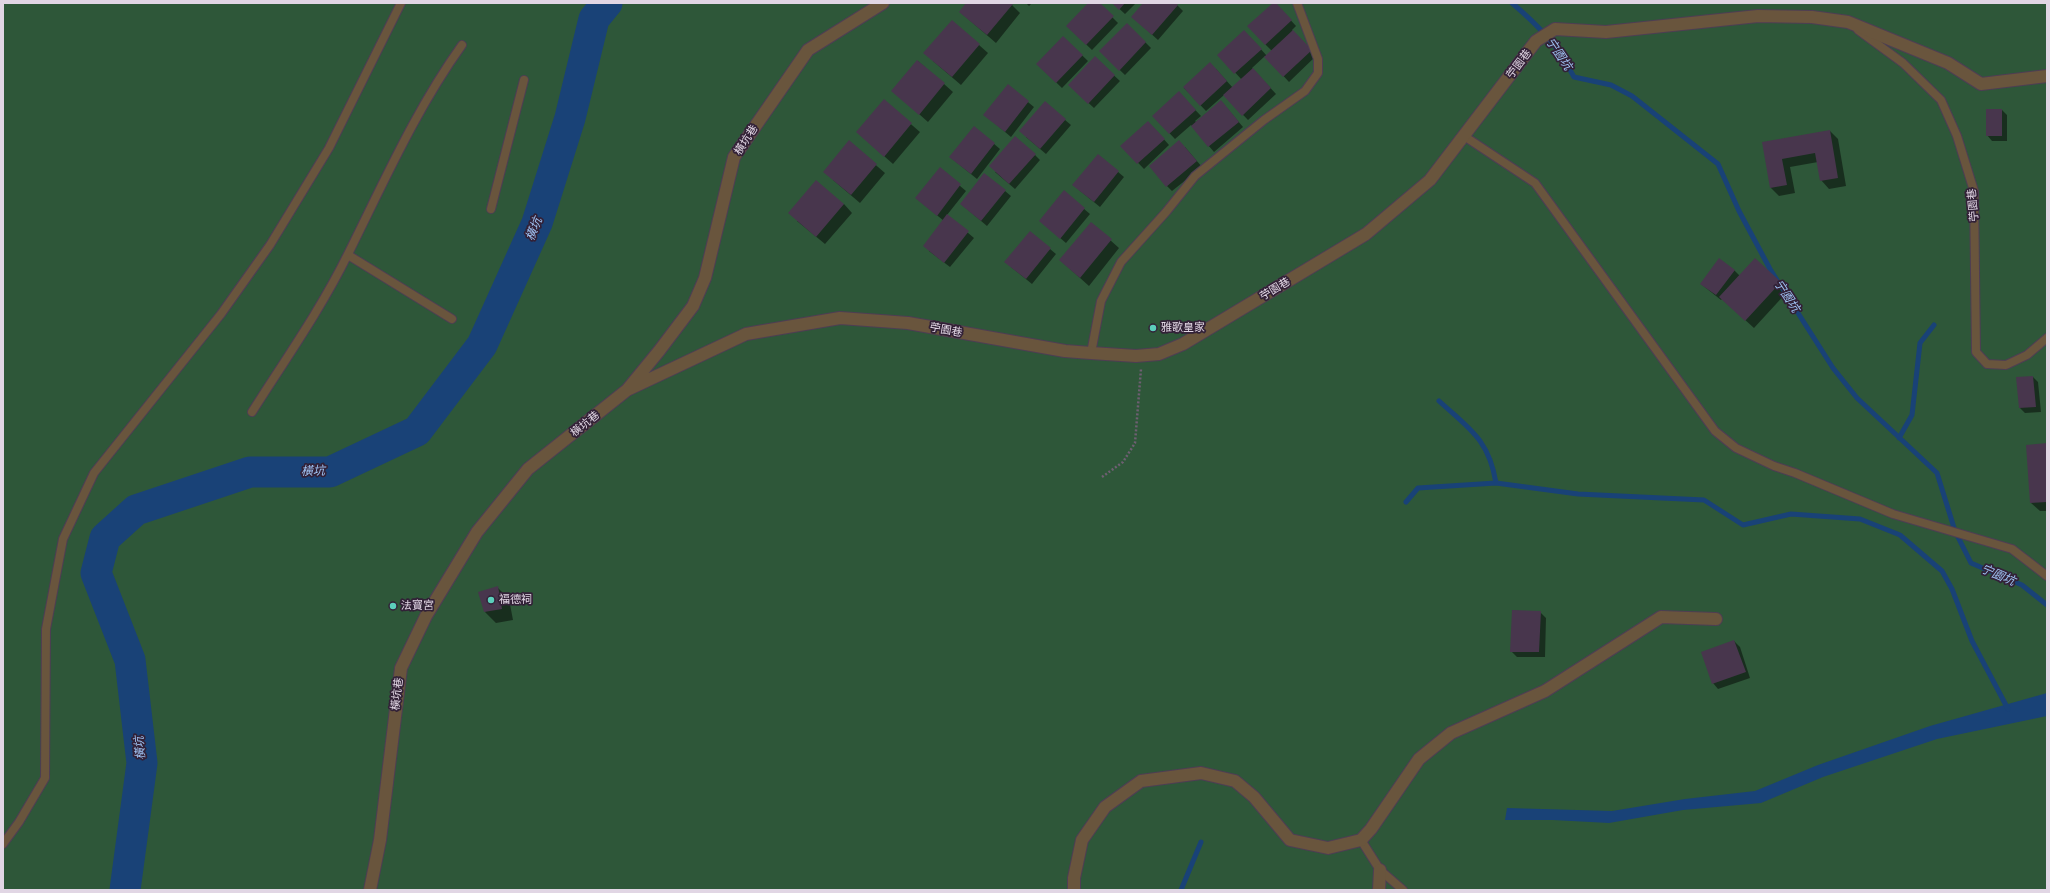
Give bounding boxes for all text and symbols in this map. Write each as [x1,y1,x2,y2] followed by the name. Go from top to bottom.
[1543,35,1575,73] water label: 宁園坑
[1504,47,1534,81] street label: 苧園巷
[731,123,761,157] street label: 橫坑巷
[1965,188,1981,222] street label: 苧園巷
[523,215,545,243] water label: 橫坑
[1257,275,1293,303] street label: 苧園巷
[1771,277,1803,315] water label: 宁園坑
[929,321,963,339] street label: 苧園巷
[1161,321,1205,335] place label: 雅歌皇家
[1148,323,1158,333] marker: 雅歌皇家
[568,408,602,440] street label: 橫坑巷
[301,464,325,478] water label: 橫坑
[1979,561,2017,589] water label: 宁園坑
[499,593,532,607] place label: 福德祠
[486,595,496,605] marker: 福德祠
[401,599,434,613] place label: 法寶宮
[388,601,398,611] marker: 法寶宮
[388,677,406,711] street label: 橫坑巷
[132,735,148,761] water label: 橫坑

